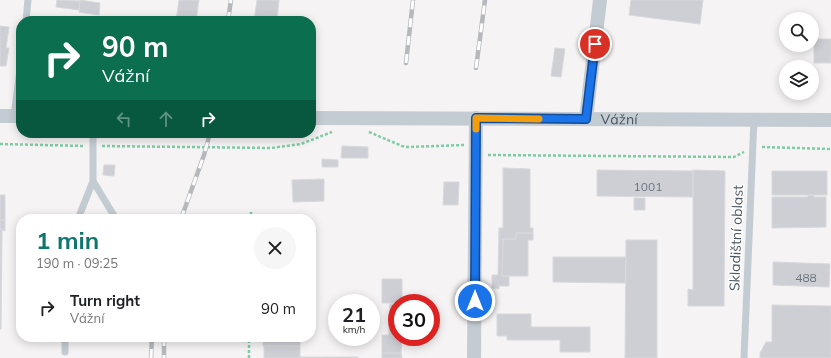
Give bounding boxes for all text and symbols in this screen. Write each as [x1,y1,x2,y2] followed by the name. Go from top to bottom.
[779,12,819,100] map controls
[779,12,819,52] button: search
[578,27,612,61] pin
[102,29,168,64] text: 90 m
[36,32,88,84] icon: right
[584,33,606,55] icon: arrive
[779,60,819,100] button: layers
[102,64,150,87] text: Vážní
[113,108,135,130] icon: left
[155,108,177,130] icon: ahead
[197,108,219,130] icon: right
[600,110,638,128] street label: Vážní
[634,179,662,194] house number: 1001
[725,184,747,291] street label: Skladištní oblast
[36,225,99,255] text: 1 min
[254,227,296,269] button: close
[36,255,118,271] text: 190 m · 09:25
[795,270,817,285] house number: 488
[454,280,496,322] position arrow
[70,291,140,310] text: Turn right
[388,294,440,346] speed limit sign: 30
[36,297,58,319] icon: right
[261,299,296,318] text: 90 m
[342,302,366,327] text: 21
[70,310,104,326] text: Vážní
[343,323,365,336] text: km/h

